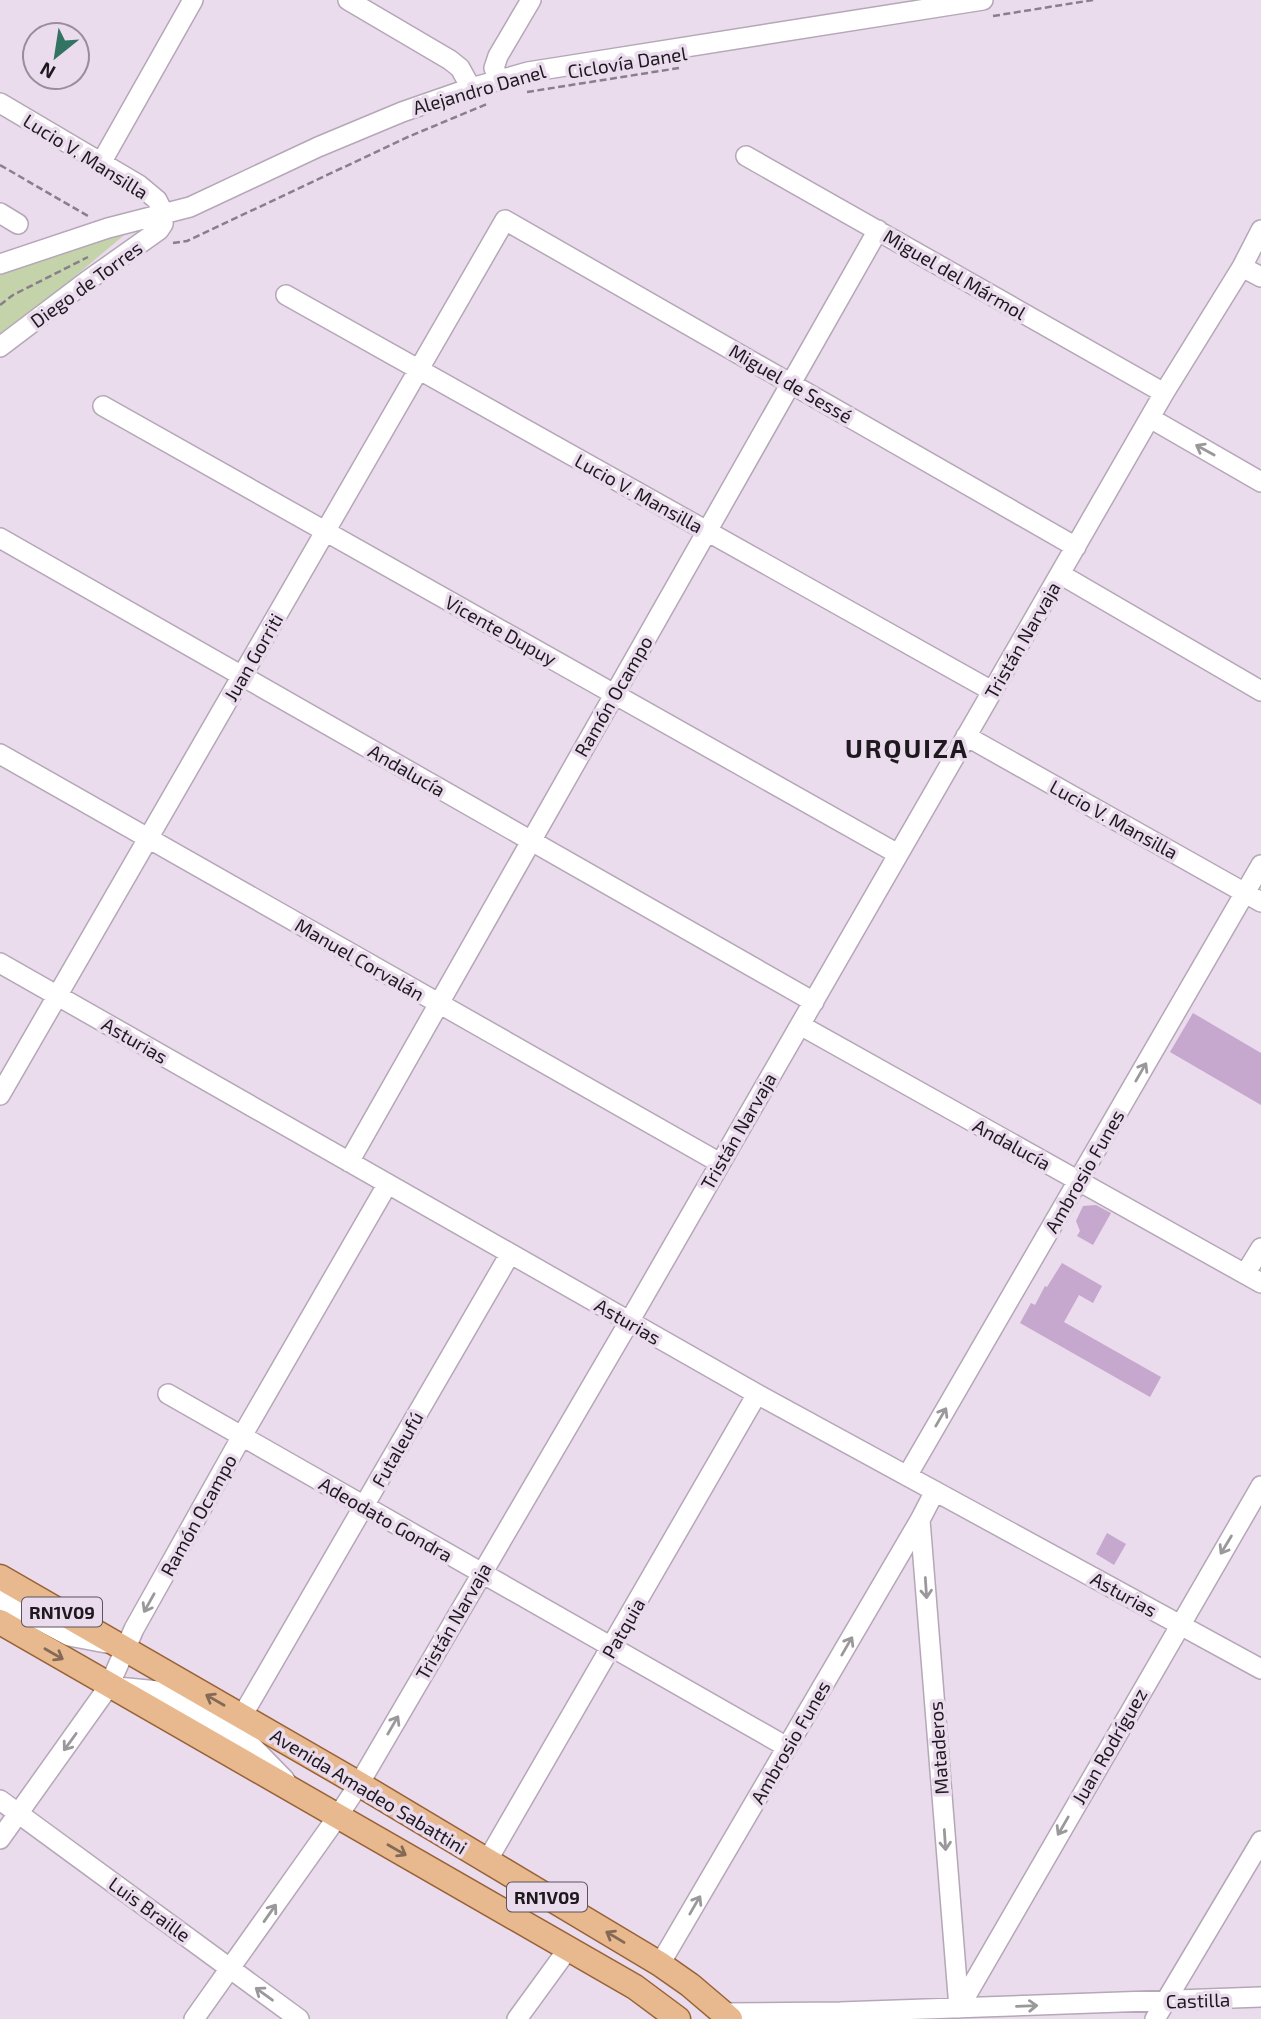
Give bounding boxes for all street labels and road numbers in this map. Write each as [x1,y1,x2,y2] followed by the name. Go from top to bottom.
[566,41,689,83] street label: Ciclovía Danel
[410,59,548,119] street label: Alejandro Danel
[19,108,153,204] street label: Lucio V. Mansilla
[880,224,1031,324] street label: Miguel del Mármol
[26,236,146,332] street label: Diego de Torres
[725,339,857,427] street label: Miguel de Sessé
[571,448,707,538] street label: Lucio V. Mansilla
[979,577,1065,703] street label: Tristán Narvaja
[441,590,561,670] street label: Vicente Dupuy
[219,609,287,705] street label: Juan Gorriti
[569,631,657,761] street label: Ramón Ocampo
[364,739,450,801] street label: Andalucía
[1046,774,1182,864] street label: Lucio V. Mansilla
[291,913,429,1005] street label: Manuel Corvalán
[98,1012,172,1068] street label: Asturias
[695,1068,781,1194] street label: Tristán Narvaja
[1039,1105,1129,1237] street label: Ambrosio Funes
[969,1113,1055,1175] street label: Andalucía
[591,1293,665,1349] street label: Asturias
[366,1407,428,1491] street label: Futaleufú
[155,1450,241,1580] street label: Ramón Ocampo
[315,1472,457,1566] street label: Adeodato Gondra
[410,1558,496,1684] street label: Tristán Narvaja
[1087,1566,1161,1622] street label: Asturias
[597,1594,649,1662] street label: Patquia
[22,1597,102,1626] road number: RN1V09
[745,1676,835,1808] street label: Ambrosio Funes
[1067,1684,1151,1808] street label: Juan Rodríguez
[923,1700,953,1796] street label: Mataderos
[267,1723,471,1859] street label: Avenida Amadeo Sabattini
[105,1872,195,1946] street label: Luis Braille
[507,1882,587,1912] road number: RN1V09
[1165,1987,1231,2013] street label: Castilla

